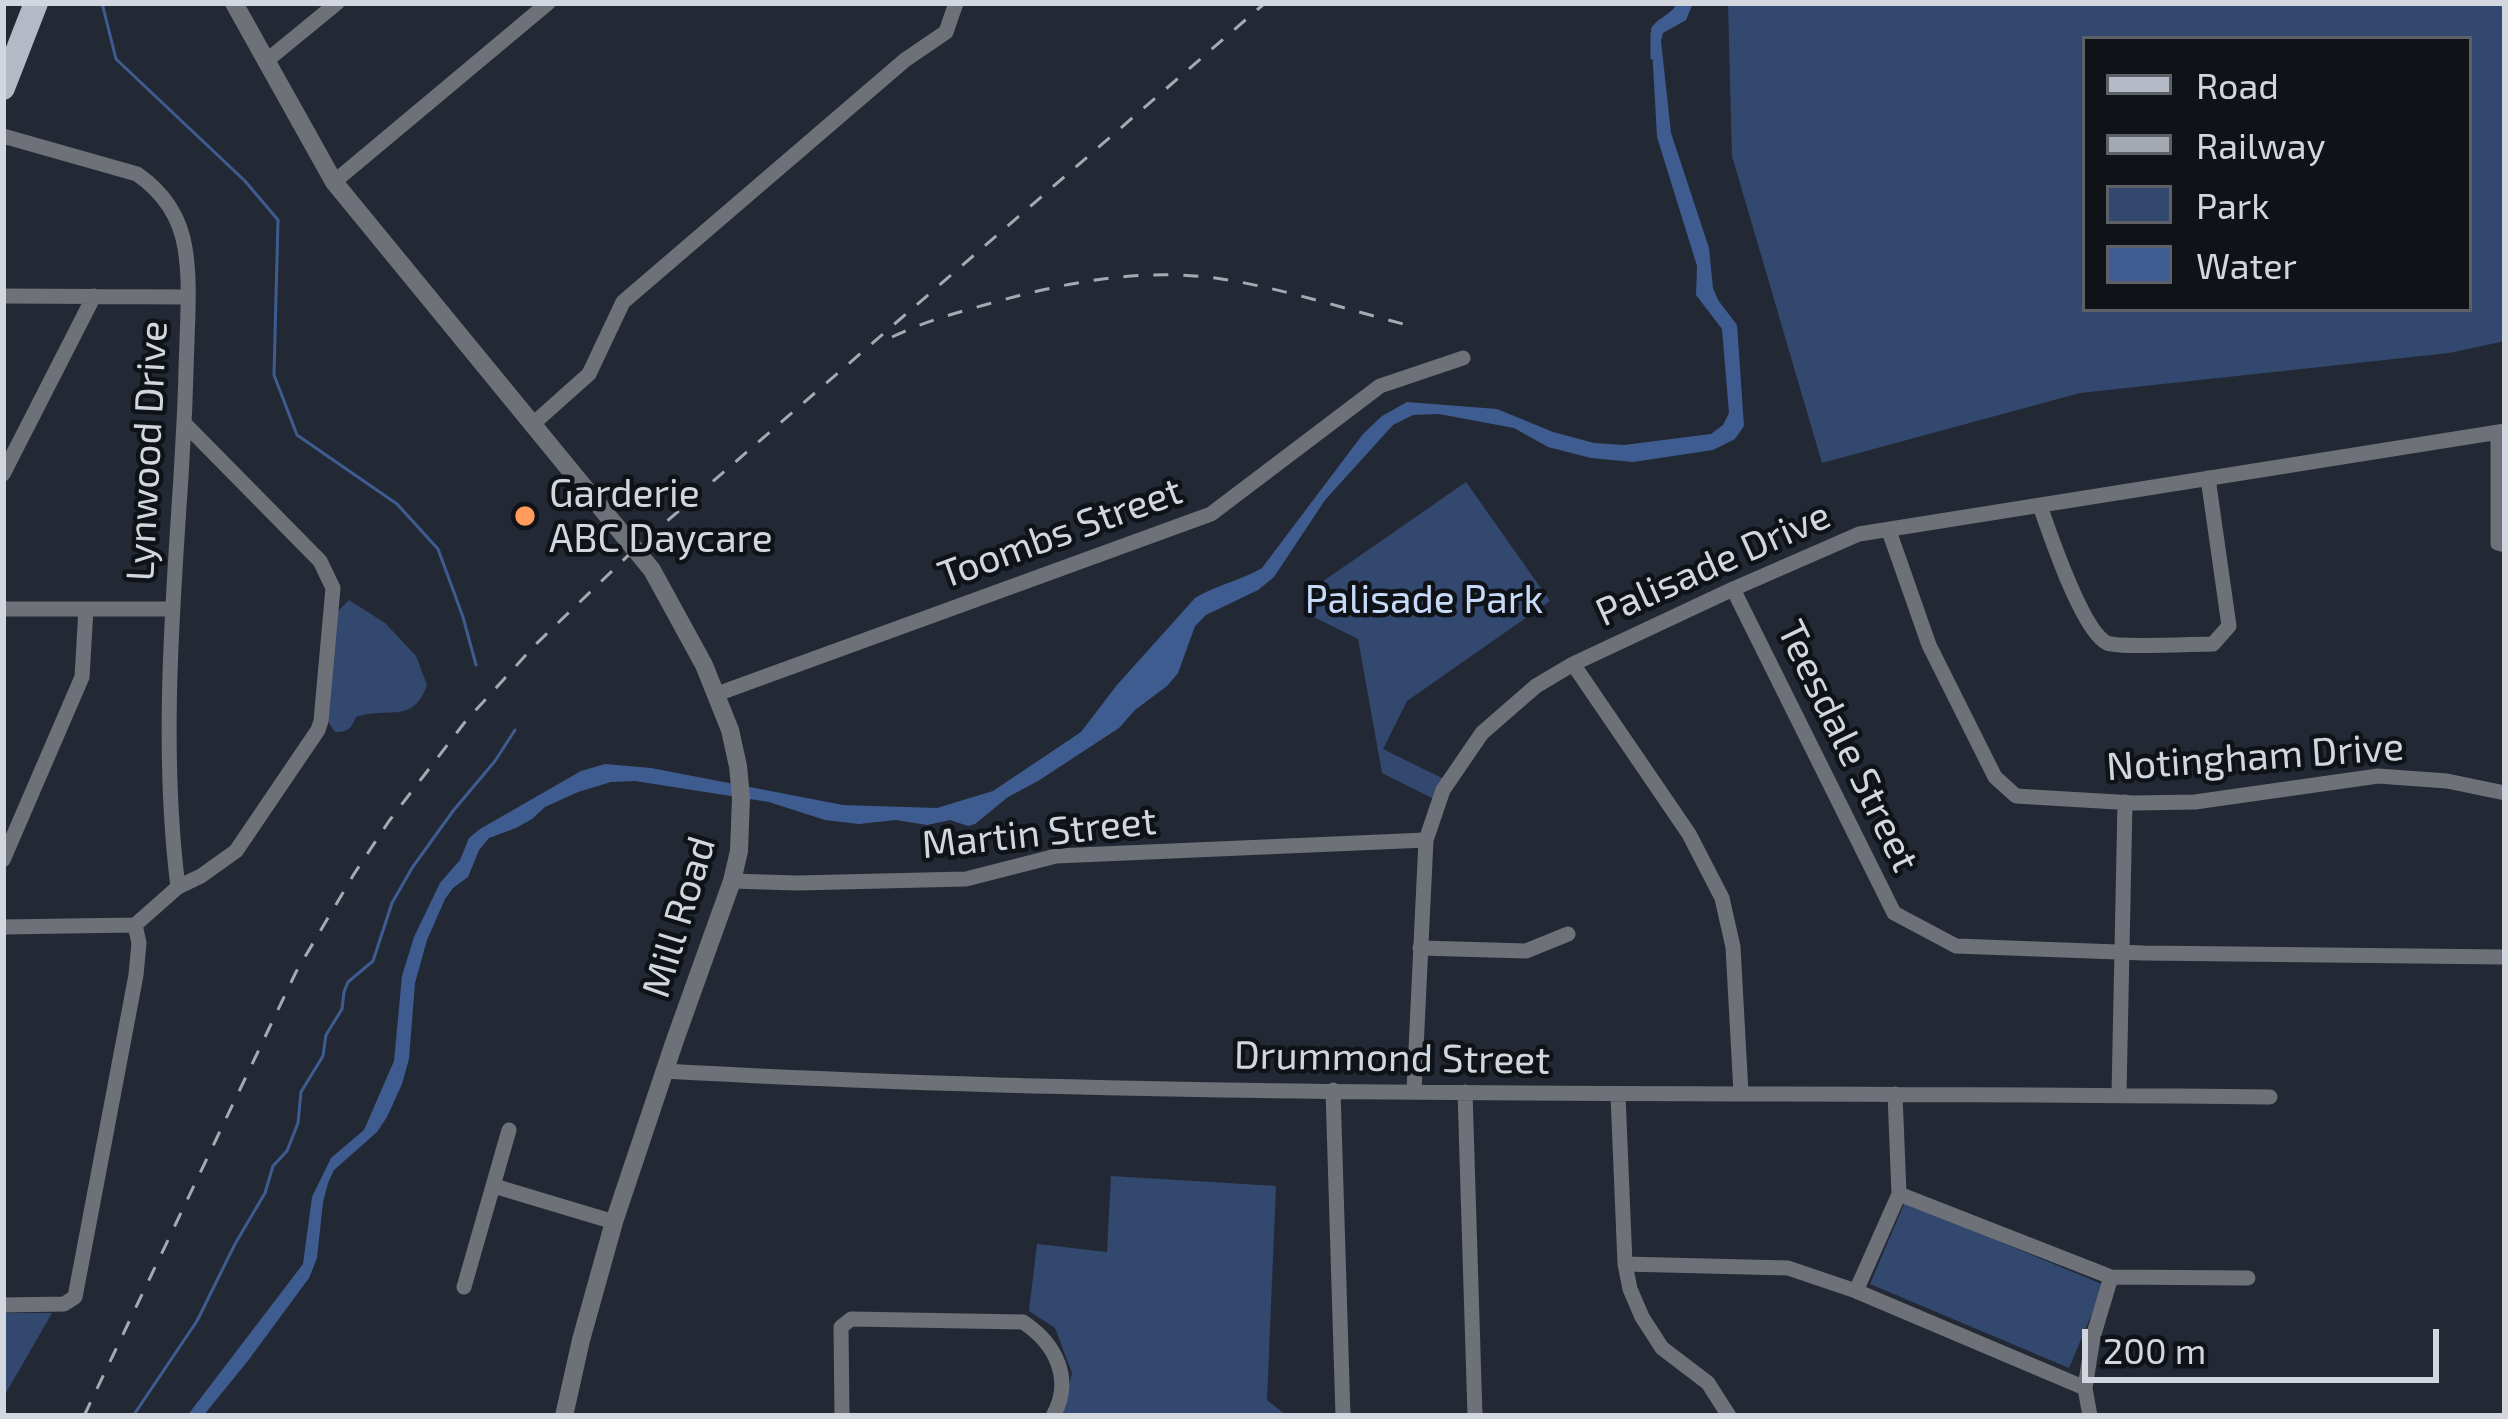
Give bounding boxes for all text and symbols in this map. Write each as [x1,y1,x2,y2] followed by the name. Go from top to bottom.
[2082,36,2472,312] legend
[2196,63,2279,106] text: Road
[2196,123,2326,166] text: Railway
[2196,183,2270,226] text: Park
[2196,243,2297,286] text: Water
[117,320,177,582] street label: Lynwood Drive
[932,467,1188,599] street label: Toombs Street
[549,471,773,562] place label: Garderie ABC Daycare
[1589,492,1837,636] street label: Palisade Drive
[512,503,538,529] marker: Garderie ABC Daycare
[1305,577,1543,623] park label: Palisade Park
[1767,613,1929,879] street label: Teesdale Street
[2105,723,2405,791] street label: Notingham Drive
[919,797,1159,869] street label: Martin Street
[632,831,726,1003] street label: Mill Road
[1233,1032,1551,1084] street label: Drummond Street
[2088,1305,2445,1379] scale bar
[2103,1328,2206,1371] text: 200 m

